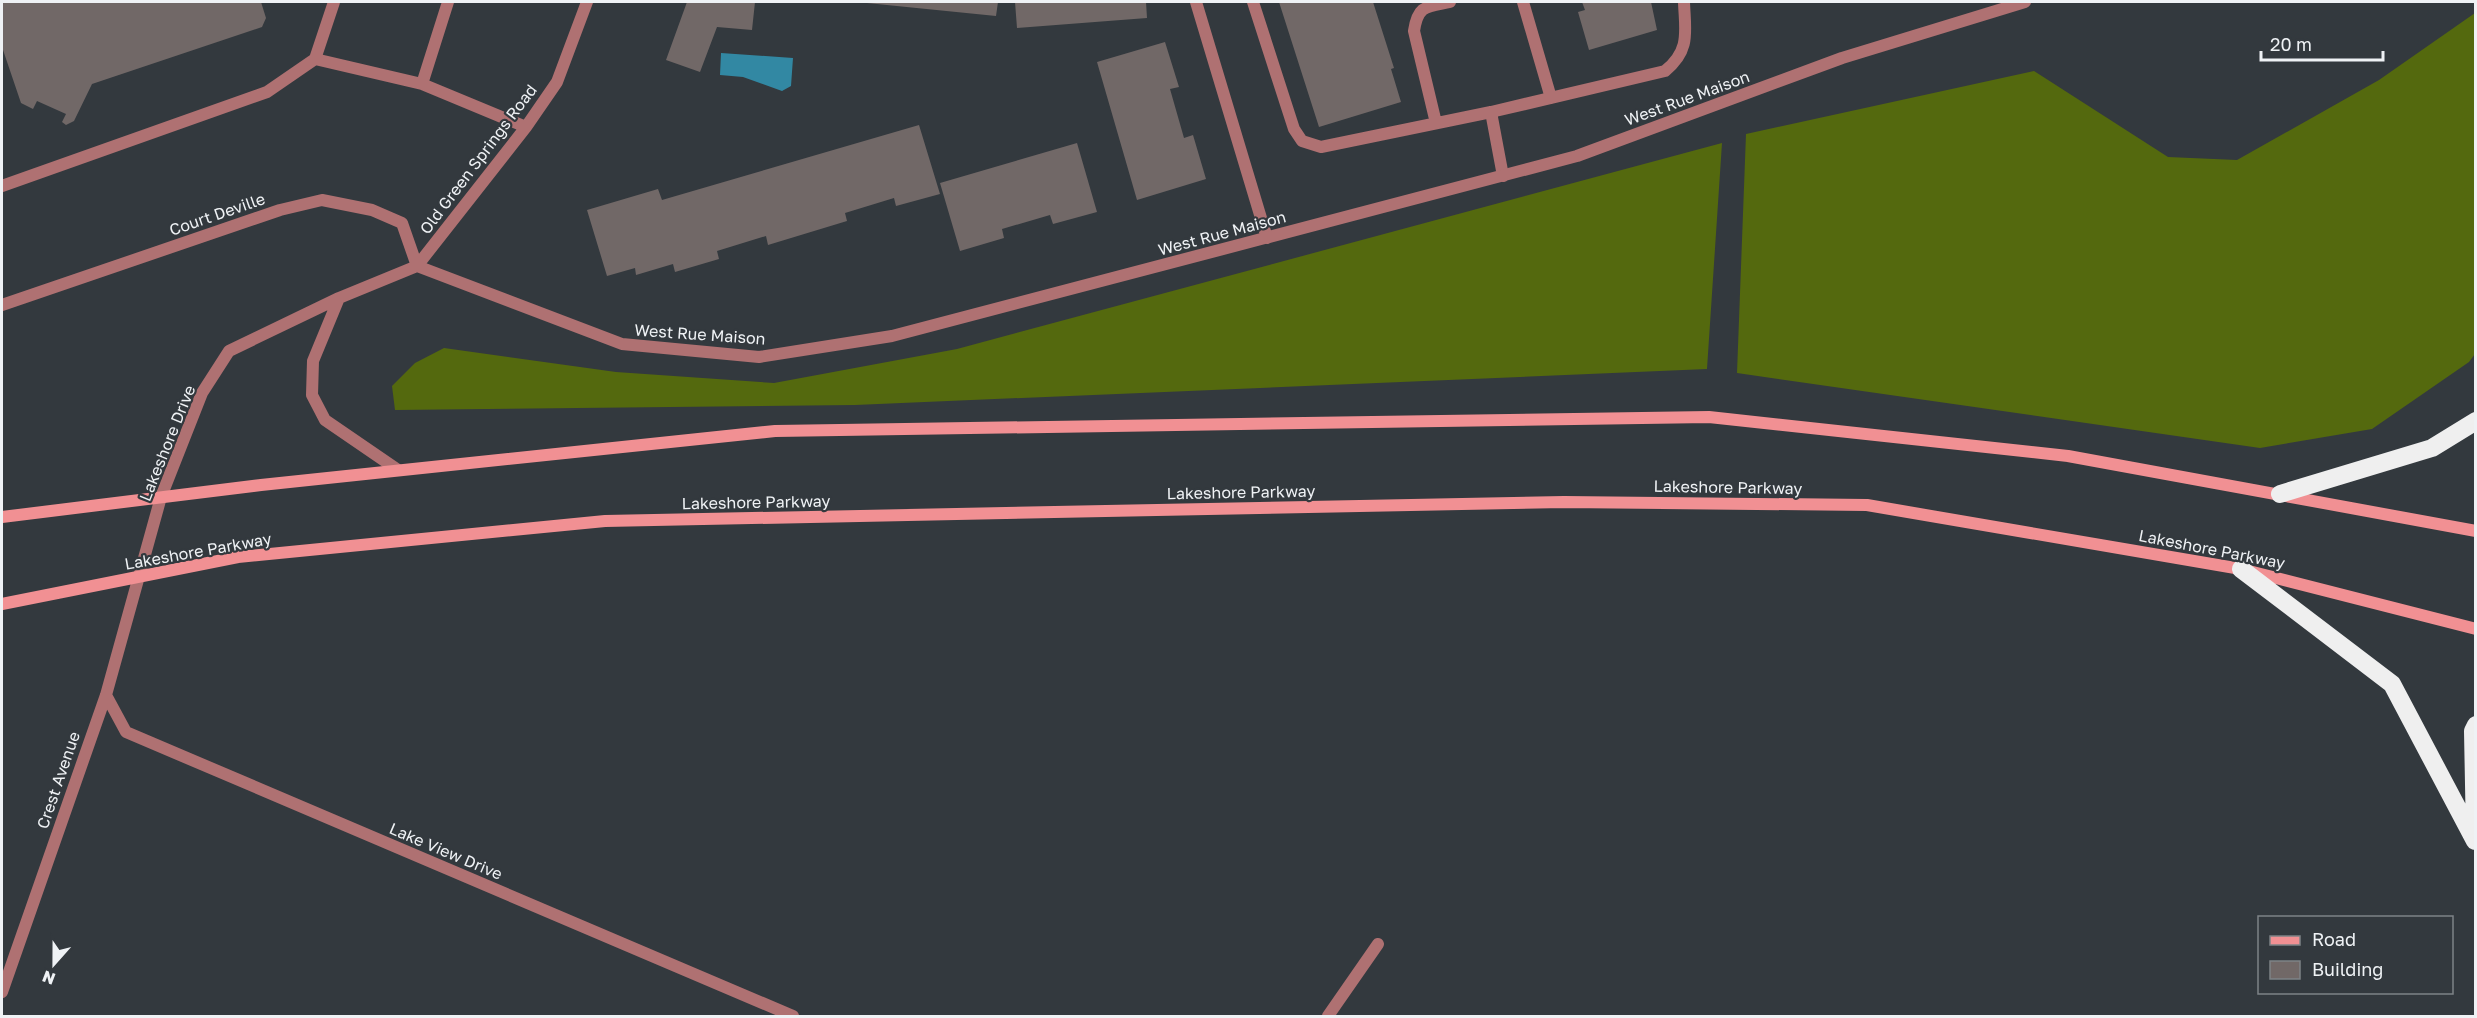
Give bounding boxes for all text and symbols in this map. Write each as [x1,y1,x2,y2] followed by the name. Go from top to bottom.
[2261,24,2382,62] scale bar
[2270,33,2312,55] text: 20 m
[1622,66,1752,130] street label: West Rue Maison
[415,80,541,238] street label: Old Green Springs Road
[167,188,267,240] street label: Court Deville
[1156,206,1288,260] street label: West Rue Maison
[634,319,766,349] street label: West Rue Maison
[135,382,199,504] street label: Lakeshore Drive
[1653,476,1803,498] street label: Lakeshore Parkway
[1166,481,1316,503] street label: Lakeshore Parkway
[681,491,831,513] street label: Lakeshore Parkway
[2137,525,2287,573] street label: Lakeshore Parkway
[123,528,273,574] street label: Lakeshore Parkway
[32,729,84,831] street label: Crest Avenue
[386,818,506,884] street label: Lake View Drive
[2258,916,2453,994] legend
[2312,928,2356,950] text: Road
[24,934,84,994] north arrow
[2312,958,2383,980] text: Building
[39,966,58,990] text: N

